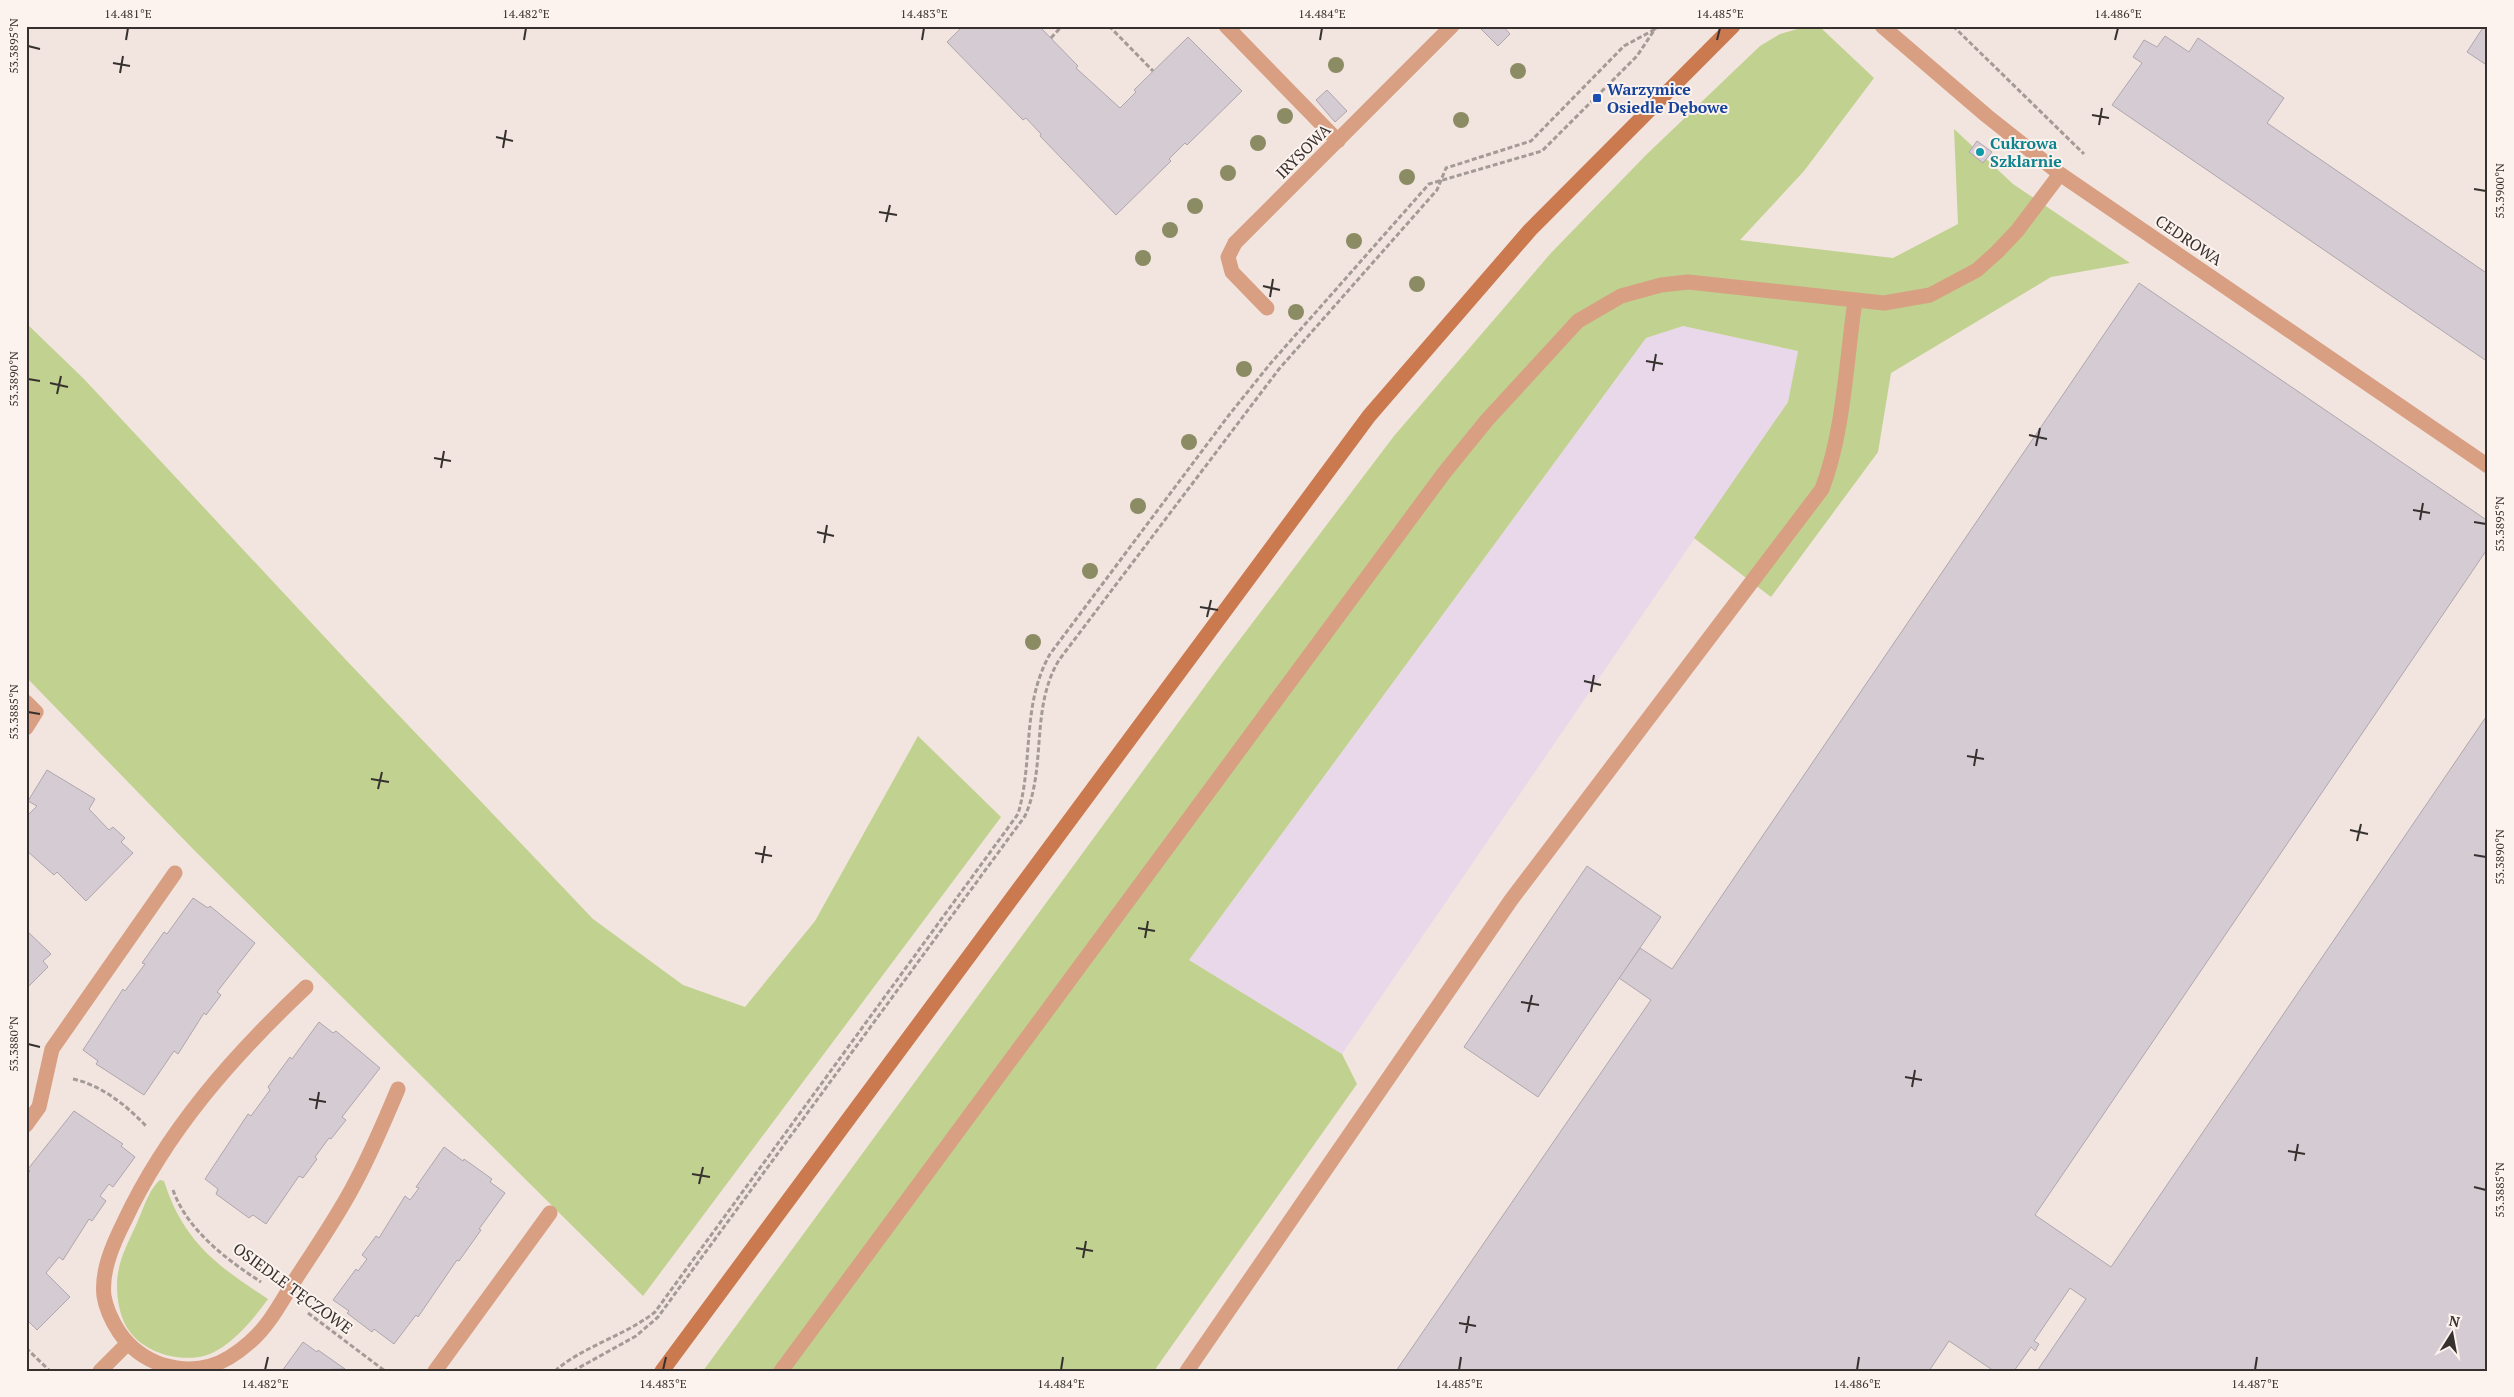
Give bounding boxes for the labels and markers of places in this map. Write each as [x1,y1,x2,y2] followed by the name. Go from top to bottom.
[1607,78,1728,118] place label: Warzymice Osiedle Dębowe
[1591,92,1603,104] marker: Warzymice Osiedle Dębowe
[1990,132,2062,172] place label: Cukrowa Szklarnie
[1974,146,1986,158] marker: Cukrowa Szklarnie

